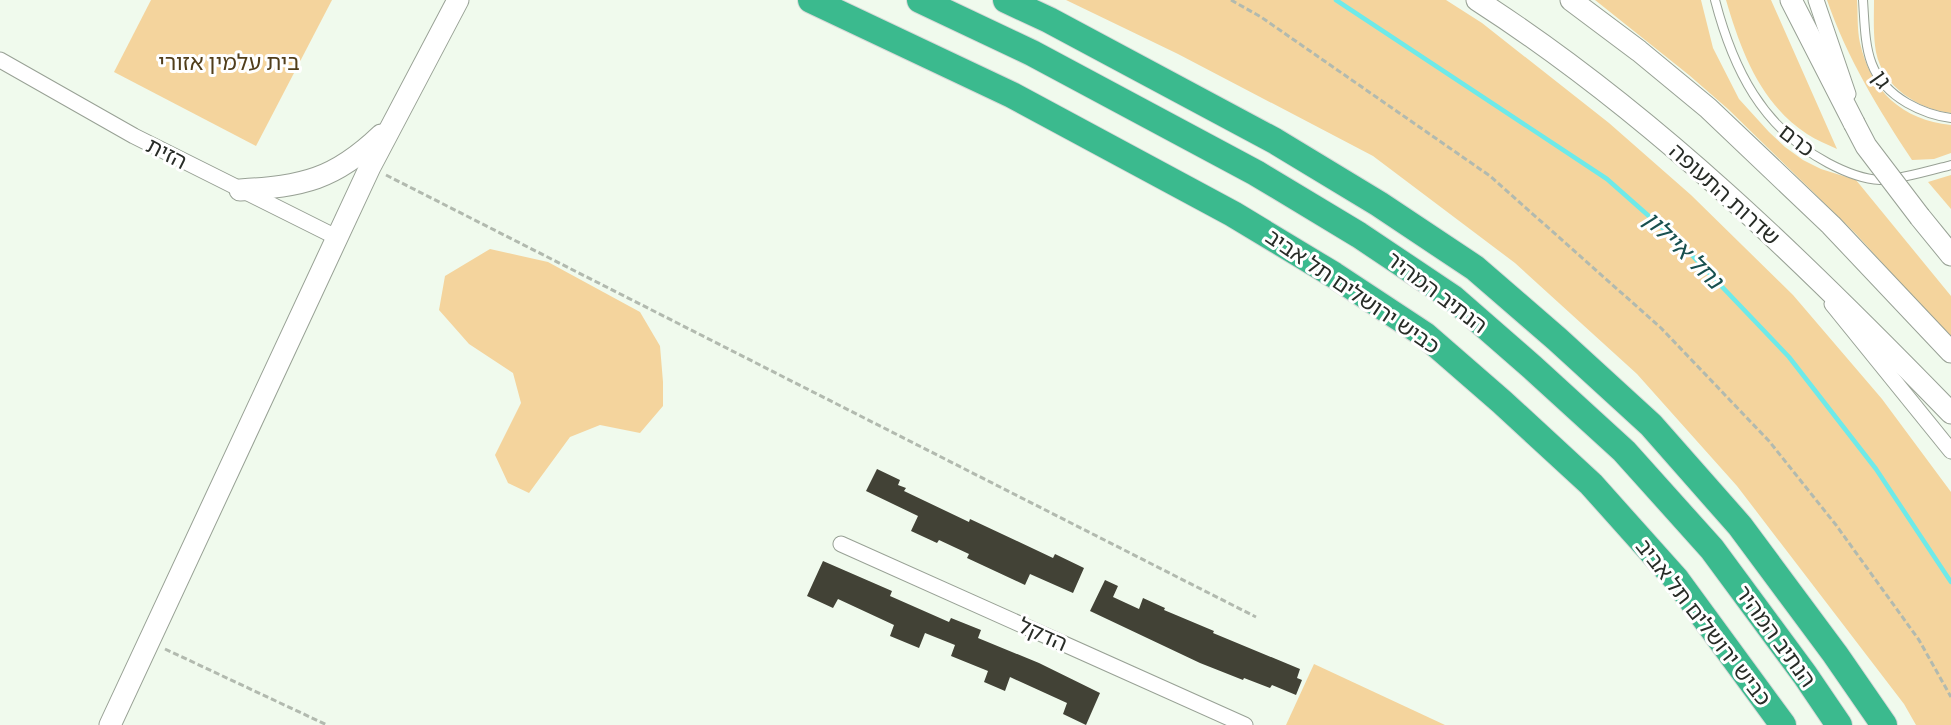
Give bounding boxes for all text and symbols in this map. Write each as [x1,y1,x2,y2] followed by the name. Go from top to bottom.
[158,45,300,79] park label: בית עלמין אזורי
[1864,63,1900,95] street label: גן
[1772,115,1822,165] street label: כרם
[140,128,194,178] street label: הזית
[1662,135,1788,253] street label: שדרות התעופה
[1635,202,1733,298] water label: נחל איילון
[1259,220,1447,362] street label: כביש ירושלים תל אביב
[1379,243,1495,341] street label: הנתיב המהיר
[1628,531,1780,713] street label: כביש ירושלים תל אביב
[1727,578,1825,694] street label: הנתיב המהיר
[1013,608,1073,660] street label: הדקל

